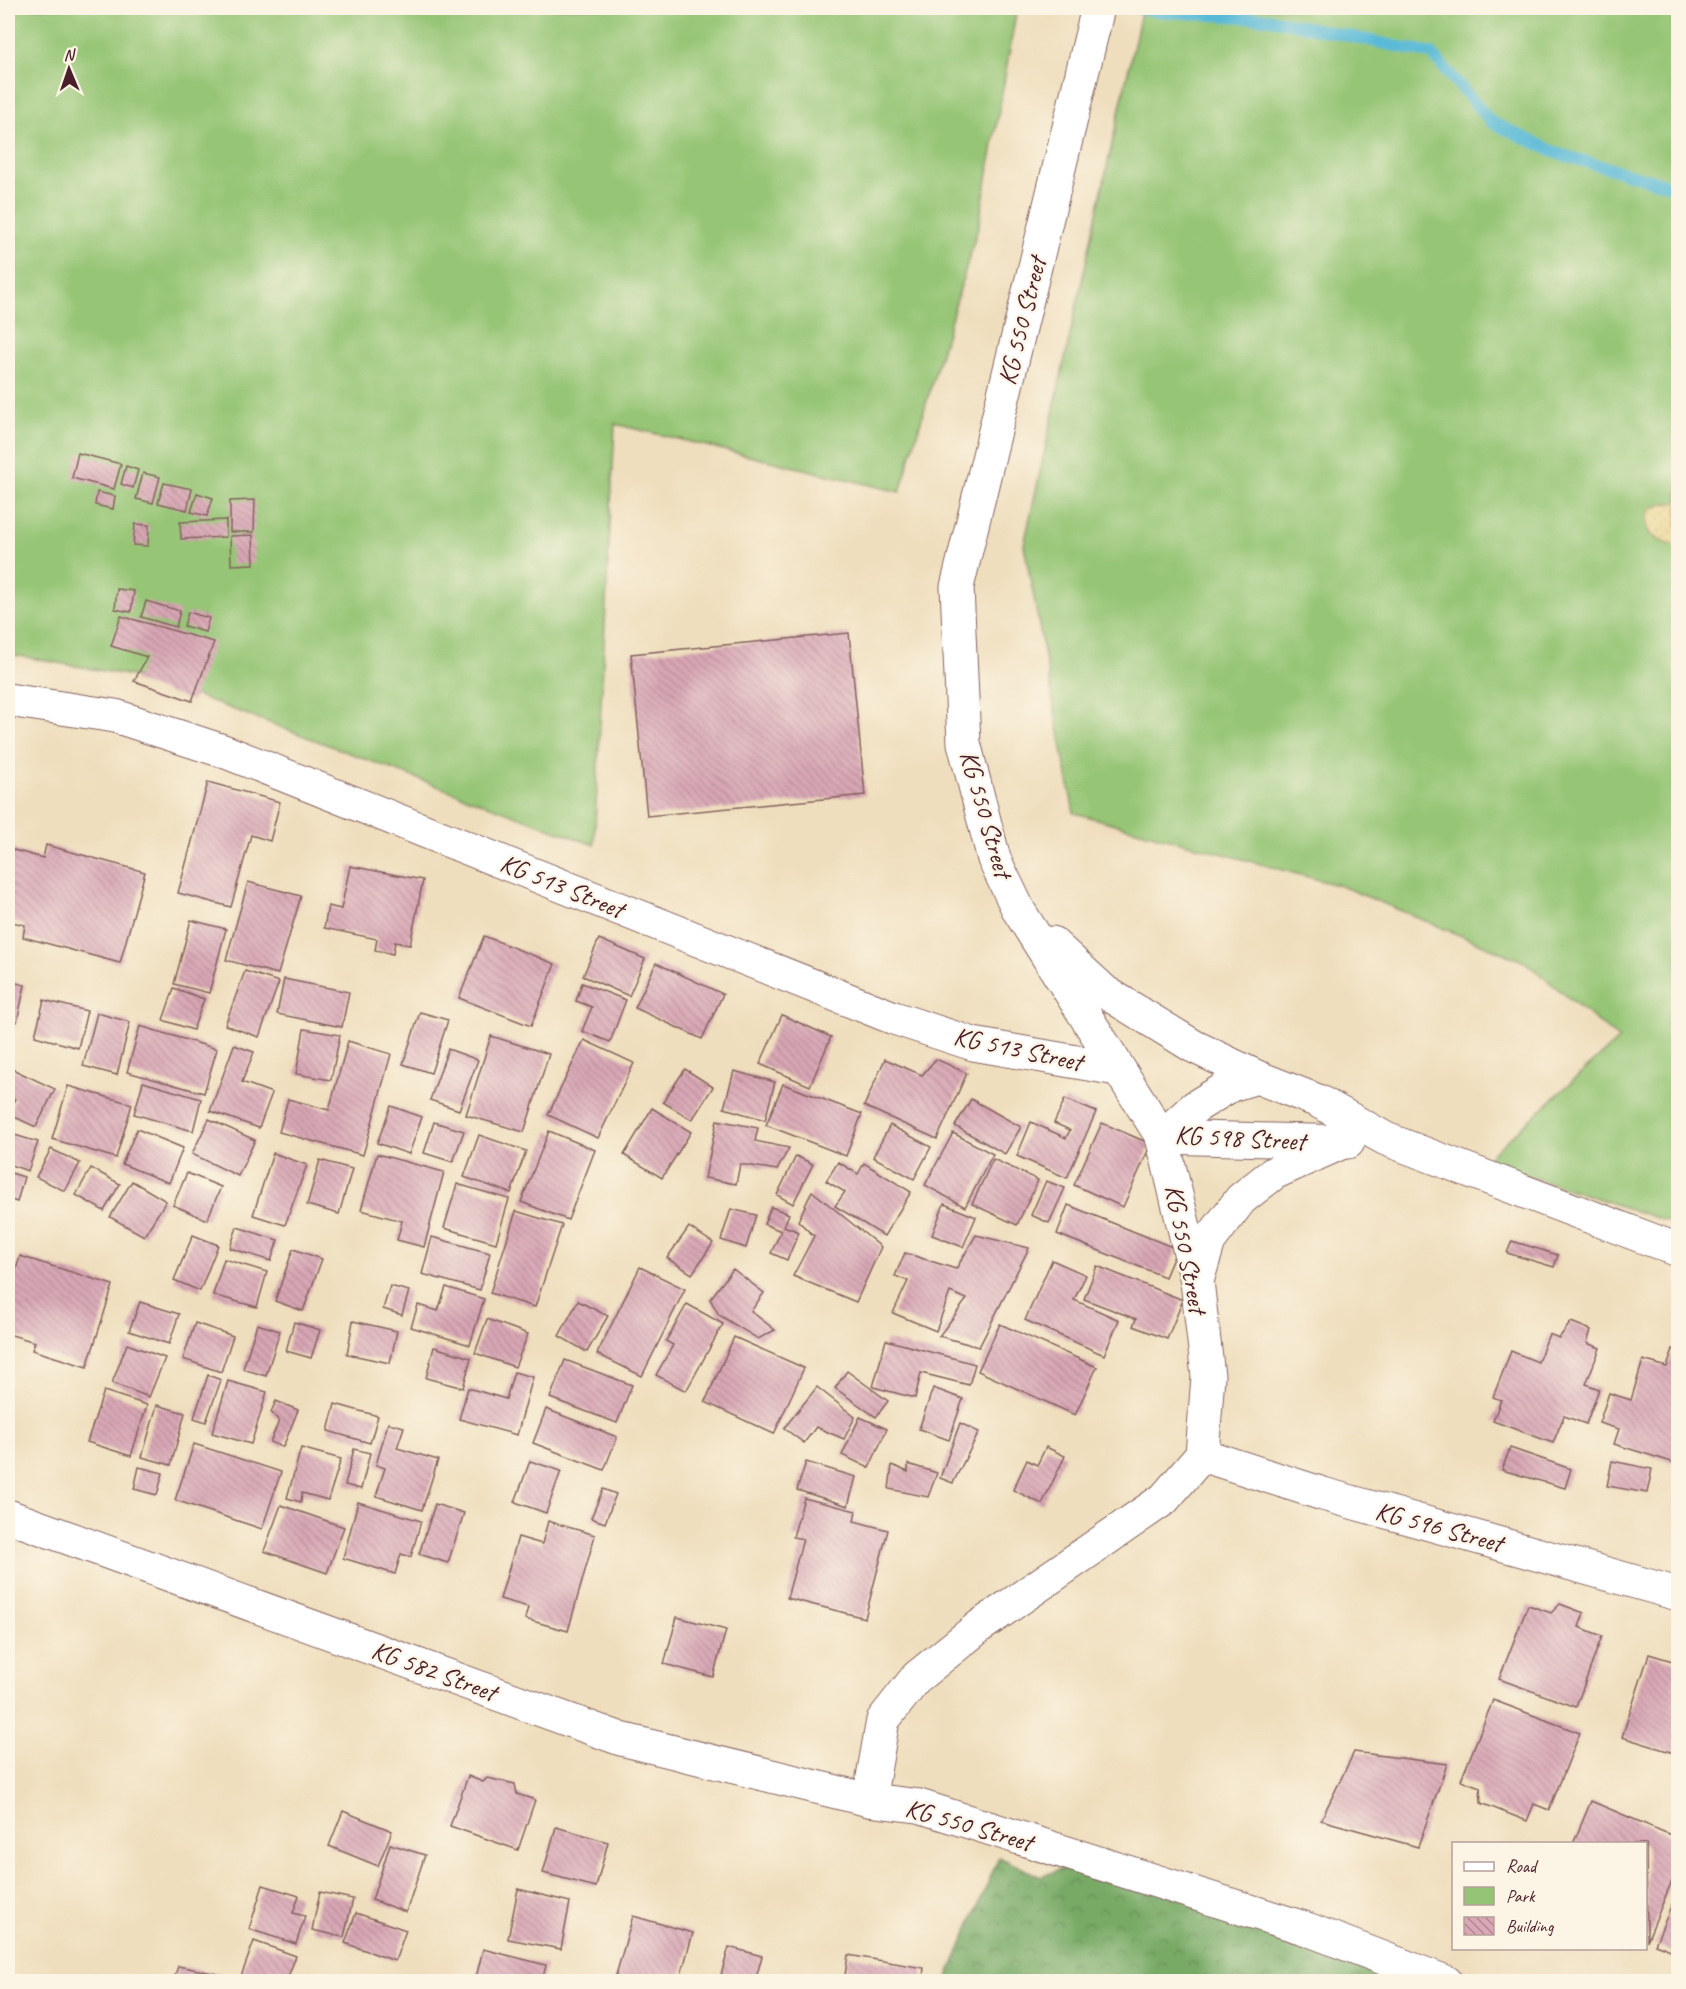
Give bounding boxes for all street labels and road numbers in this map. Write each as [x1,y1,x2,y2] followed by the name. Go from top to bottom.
[990,251,1055,388] street label: KG 550 Street
[952,747,1021,884] street label: KG 550 Street
[495,846,632,927] street label: KG 513 Street
[951,1019,1088,1079] street label: KG 513 Street
[1174,1118,1309,1158] street label: KG 598 Street
[1157,1182,1215,1319] street label: KG 550 Street
[1372,1494,1509,1561] street label: KG 596 Street
[367,1633,504,1710] street label: KG 582 Street
[902,1791,1039,1860] street label: KG 550 Street

